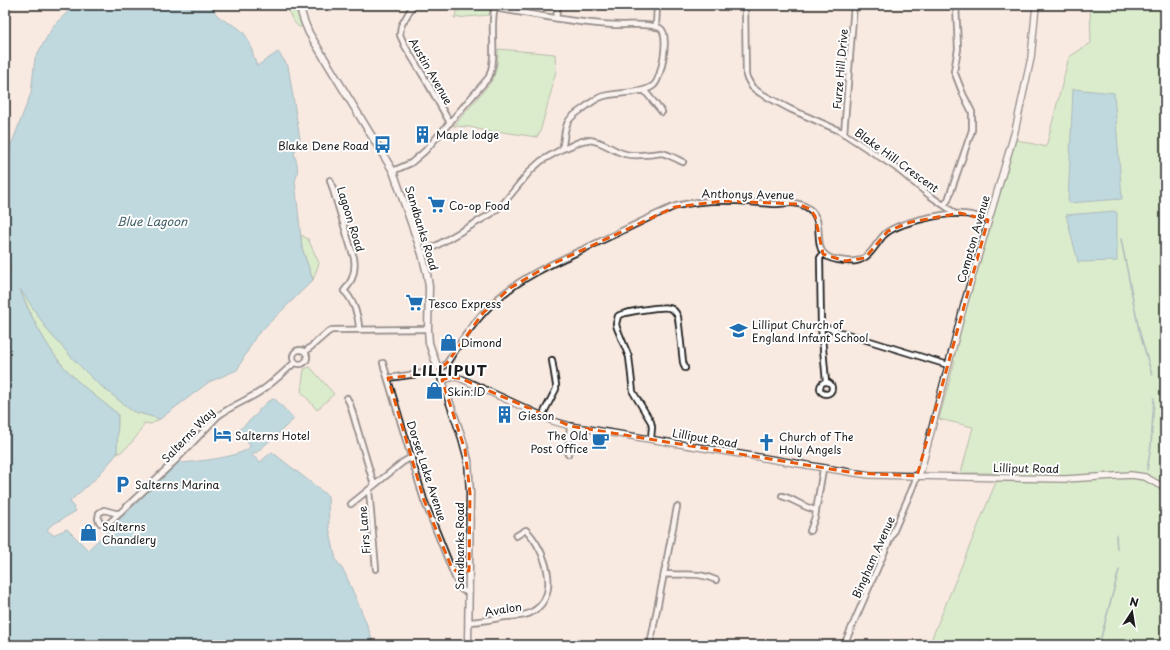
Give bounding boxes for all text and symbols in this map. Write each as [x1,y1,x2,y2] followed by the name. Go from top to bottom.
[828,28,852,110] street label: Furze Hill Drive
[405,34,457,108] street label: Austin Avenue
[413,124,433,144] building icon: Maple lodge
[851,124,943,197] street label: Blake Hill Crescent
[436,126,499,143] place label: Maple lodge
[372,135,392,155] bus stop icon: Blake Dene Road
[278,137,369,154] place label: Blake Dene Road
[333,184,369,254] street label: Lagoon Road
[401,184,443,272] street label: Sandbanks Road
[701,185,795,203] street label: Anthonys Avenue
[952,193,994,285] street label: Compton Avenue
[426,195,446,215] supermarket icon: Co-op Food
[449,197,510,214] place label: Co-op Food
[117,212,188,230] water label: Blue Lagoon
[405,293,425,313] supermarket icon: Tesco Express
[428,295,501,312] place label: Tesco Express
[752,316,868,346] place label: Lilliput Church of England Infant School
[729,320,749,340] school or university icon: Lilliput Church of England Infant School
[438,332,458,352] shop icon: Dimond
[461,334,502,351] place label: Dimond
[412,358,488,381] district label: LILLIPUT
[424,381,444,401] shop icon: Skin:ID
[447,383,486,400] place label: Skin:ID
[157,404,219,466] street label: Salterns Way
[495,405,515,425] building icon: Gieson
[518,407,554,424] place label: Gieson
[403,418,451,524] street label: Dorset Lake Avenue
[671,424,739,452] street label: Lilliput Road
[212,425,232,445] hotel icon: Salterns Hotel
[235,427,310,444] place label: Salterns Hotel
[531,427,588,457] place label: The Old Post Office
[779,428,854,458] place label: Church of The Holy Angels
[591,431,611,451] cafe icon: The Old Post Office
[756,432,776,452] church icon: Church of The Holy Angels
[993,459,1059,477] street label: Lilliput Road
[112,474,132,494] parking icon: Salterns Marina
[135,476,220,493] place label: Salterns Marina
[451,502,468,590] street label: Sandbanks Road
[353,505,375,555] street label: Firs Lane
[847,513,899,601] street label: Bingham Avenue
[102,518,156,548] place label: Salterns Chandlery
[79,522,99,542] shop icon: Salterns Chandlery
[1112,592,1152,632] north arrow
[1128,593,1140,611] text: N
[483,598,523,620] street label: Avalon

